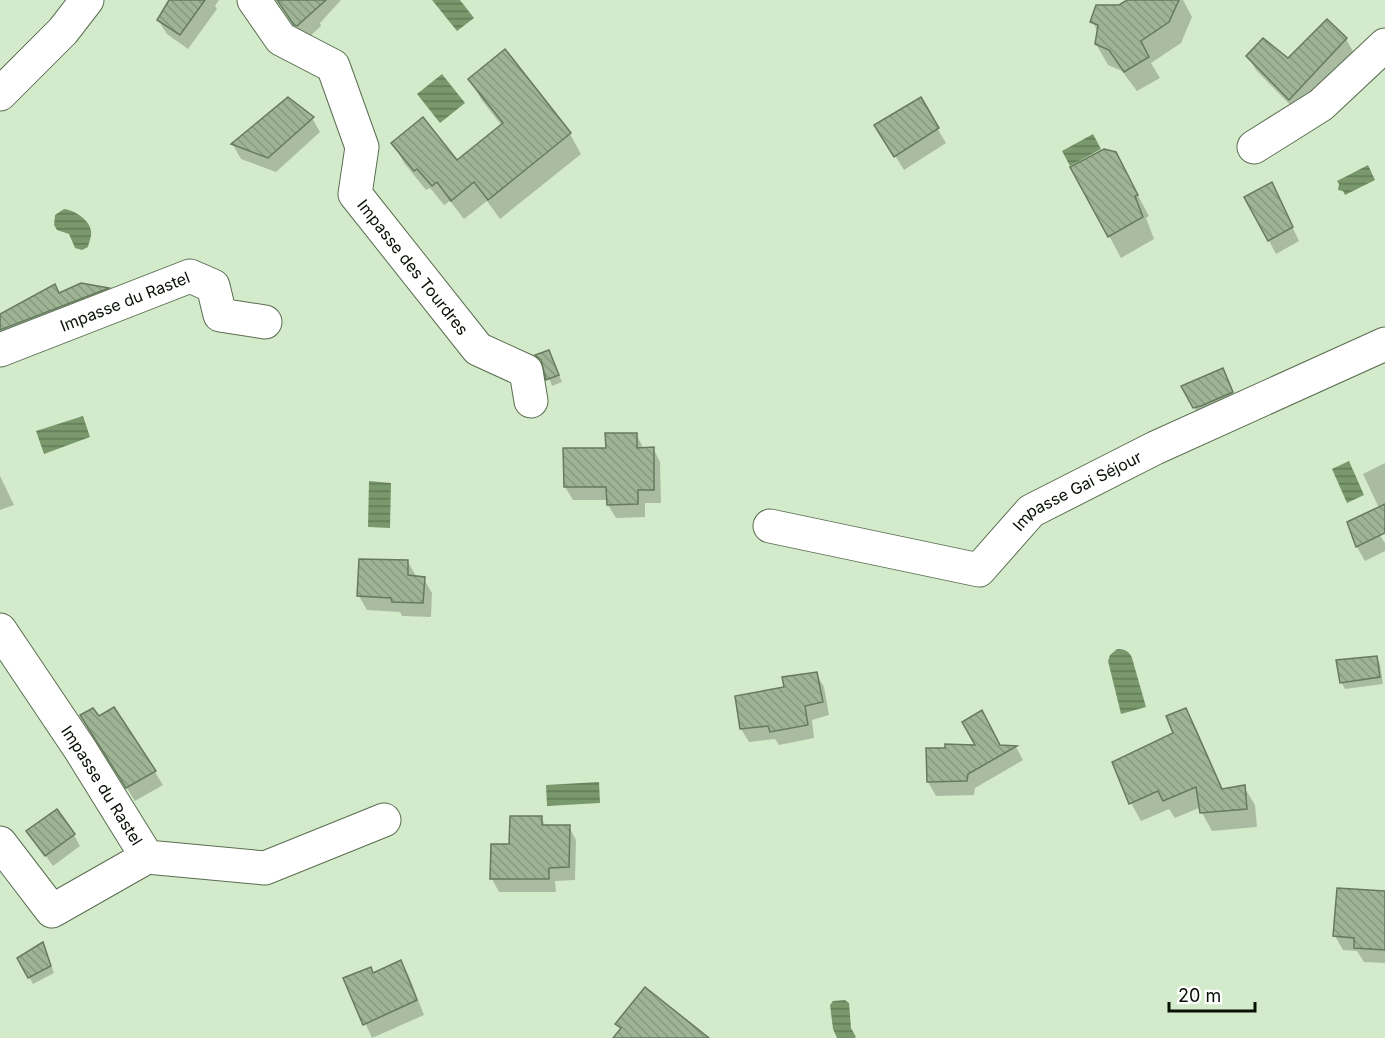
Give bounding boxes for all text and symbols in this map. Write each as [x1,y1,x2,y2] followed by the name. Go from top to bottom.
[353,195,473,339] street label: Impasse des Tourdres
[57,267,193,336] street label: Impasse du Rastel
[1008,447,1145,535] street label: Impasse Gai Séjour
[57,722,147,849] street label: Impasse du Rastel
[1169,975,1254,1013] scale bar
[1178,985,1221,1006] text: 20 m

